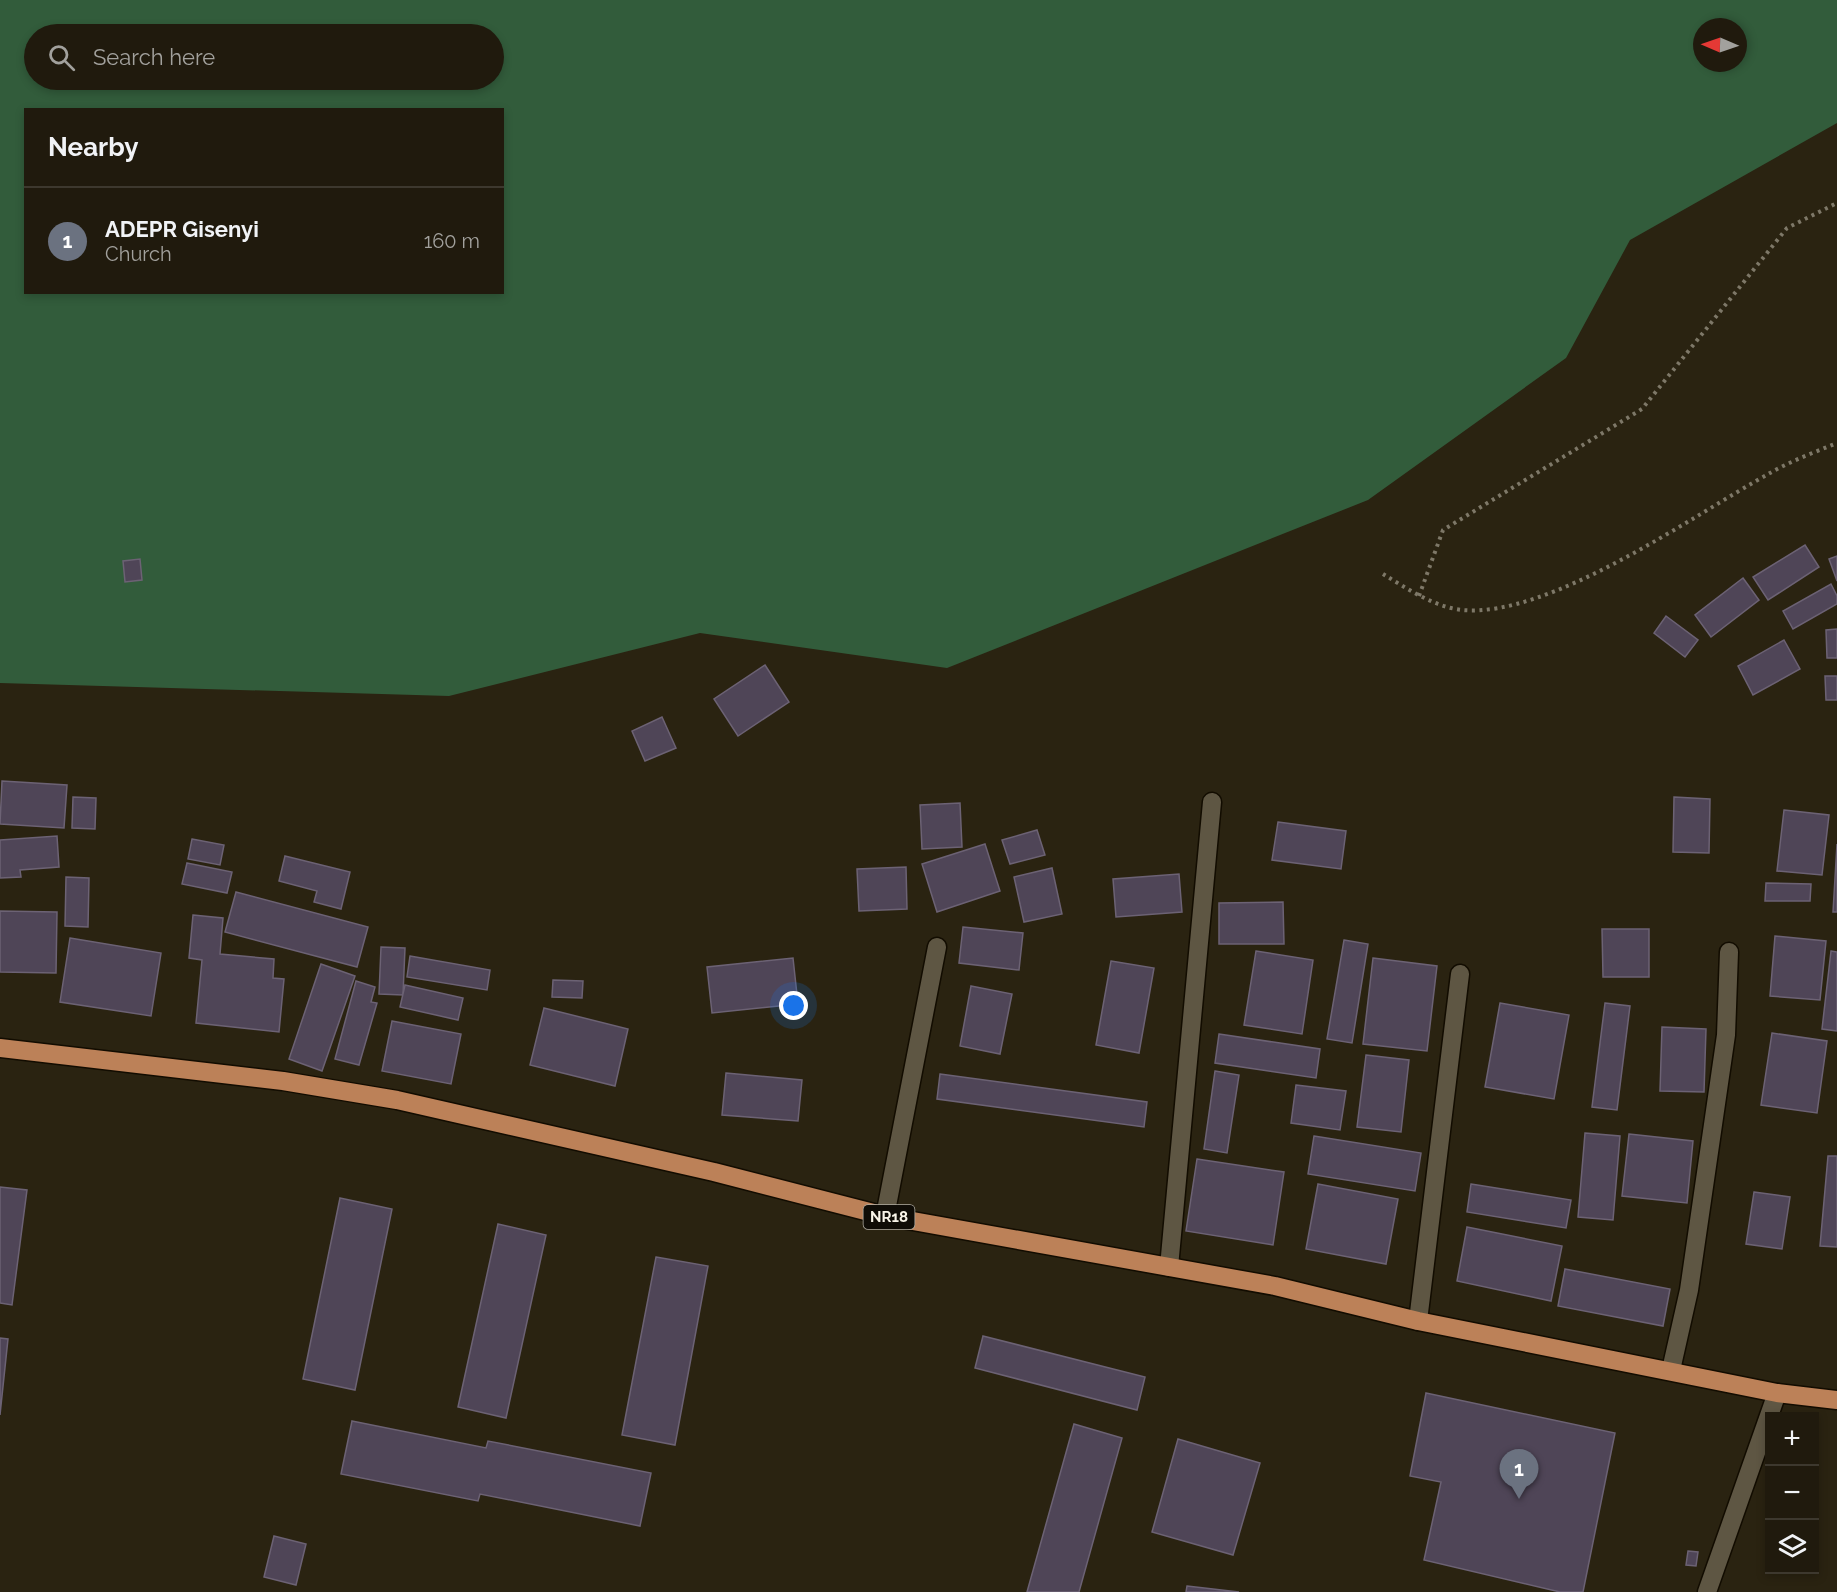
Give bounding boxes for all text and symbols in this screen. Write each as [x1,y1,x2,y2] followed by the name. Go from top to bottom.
[1693,18,1747,72] north arrow
[24,24,504,90] search box
[45,41,78,74] icon: search
[93,44,215,70] text: Search here
[48,132,138,162] text: Nearby
[105,216,259,242] text: ADEPR Gisenyi
[63,229,72,253] text: 1
[424,229,480,253] text: 160 m
[105,242,172,266] text: Church
[779,991,808,1020] your location
[864,1205,914,1229] road number: NR18
[1765,1412,1819,1574] map controls
[1765,1412,1819,1466] button: +
[1500,1450,1538,1499] pin: 1
[1765,1466,1819,1520] button: −
[1765,1520,1819,1574] button: layers

